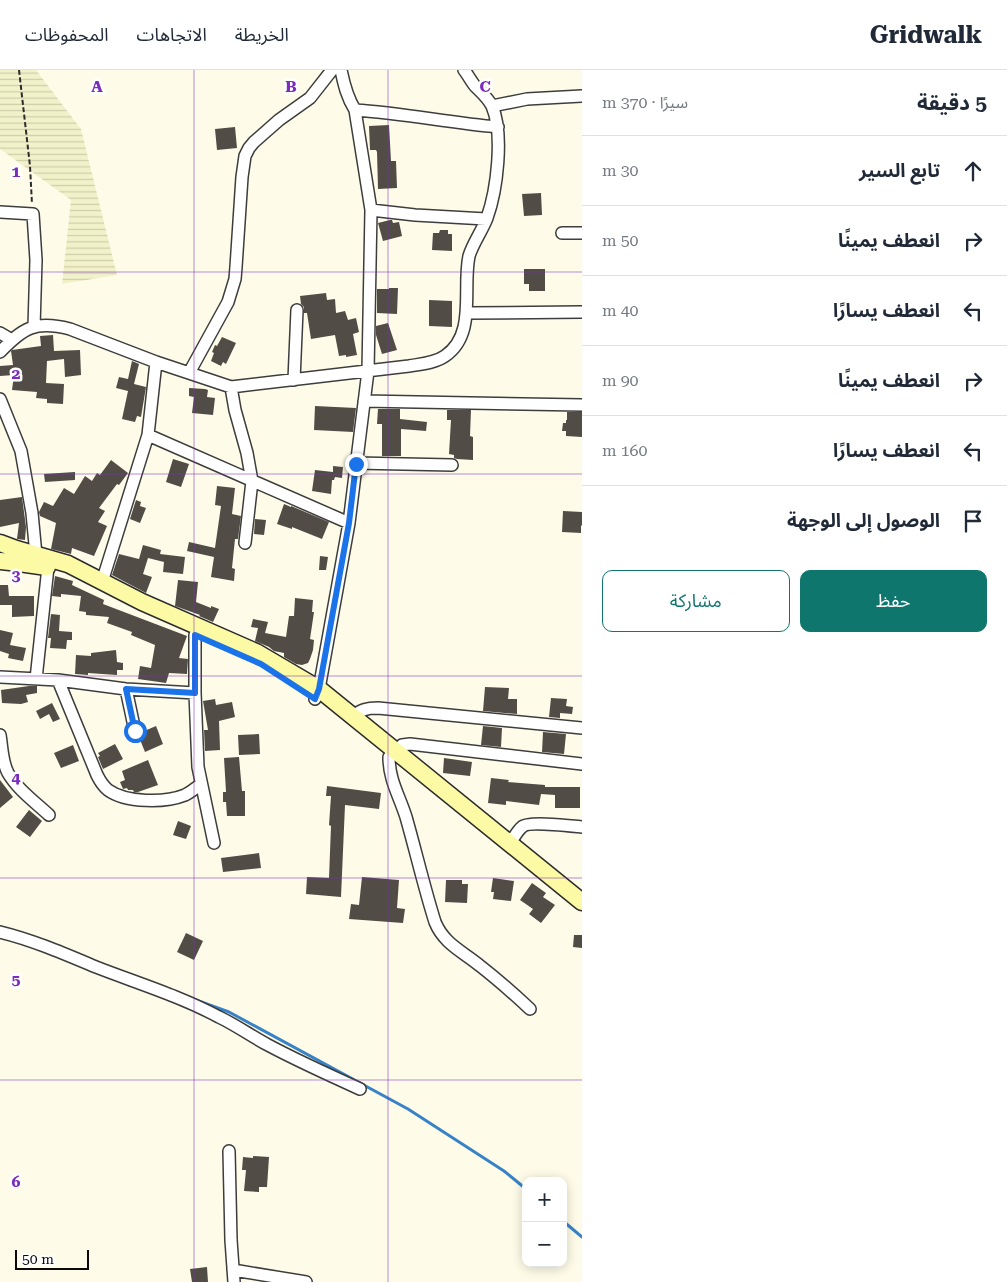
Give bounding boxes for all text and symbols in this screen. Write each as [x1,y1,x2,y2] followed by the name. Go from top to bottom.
[870,21,982,49] text: Gridwalk
[25,24,109,45] text: المحفوظات
[137,24,207,45] text: الاتجاهات
[235,24,289,45] text: الخريطة
[91,77,103,96] text: A
[285,77,297,96] text: B
[479,77,491,96] text: C
[917,91,987,115] text: 5 دقيقة
[602,93,688,112] text: سيرًا · 370 m
[959,157,987,185] icon: ahead
[859,159,940,182] text: تابع السير
[602,161,639,180] text: 30 m
[12,162,21,181] text: 1
[959,227,987,255] icon: right
[838,229,940,252] text: انعطف يمينًا
[602,231,639,250] text: 50 m
[959,297,987,325] icon: left
[833,299,940,322] text: انعطف يسارًا
[602,301,639,320] text: 40 m
[12,364,21,383] text: 2
[959,367,987,395] icon: right
[838,369,940,392] text: انعطف يمينًا
[602,371,639,390] text: 90 m
[959,437,987,465] icon: left
[833,439,940,462] text: انعطف يسارًا
[602,441,648,460] text: 160 m
[345,453,368,476] route end
[959,507,987,535] icon: arrive
[787,509,940,532] text: الوصول إلى الوجهة
[12,566,21,585] text: 3
[602,570,790,632] button: مشاركة
[800,570,987,632] button: حفظ
[124,720,147,743] route start
[12,768,21,787] text: 4
[12,970,21,989] text: 5
[12,1172,21,1191] text: 6
[522,1177,567,1267] map controls
[522,1177,567,1222] button: +
[522,1222,567,1267] button: −
[15,1247,89,1270] scale bar
[22,1251,54,1267] text: 50 m

